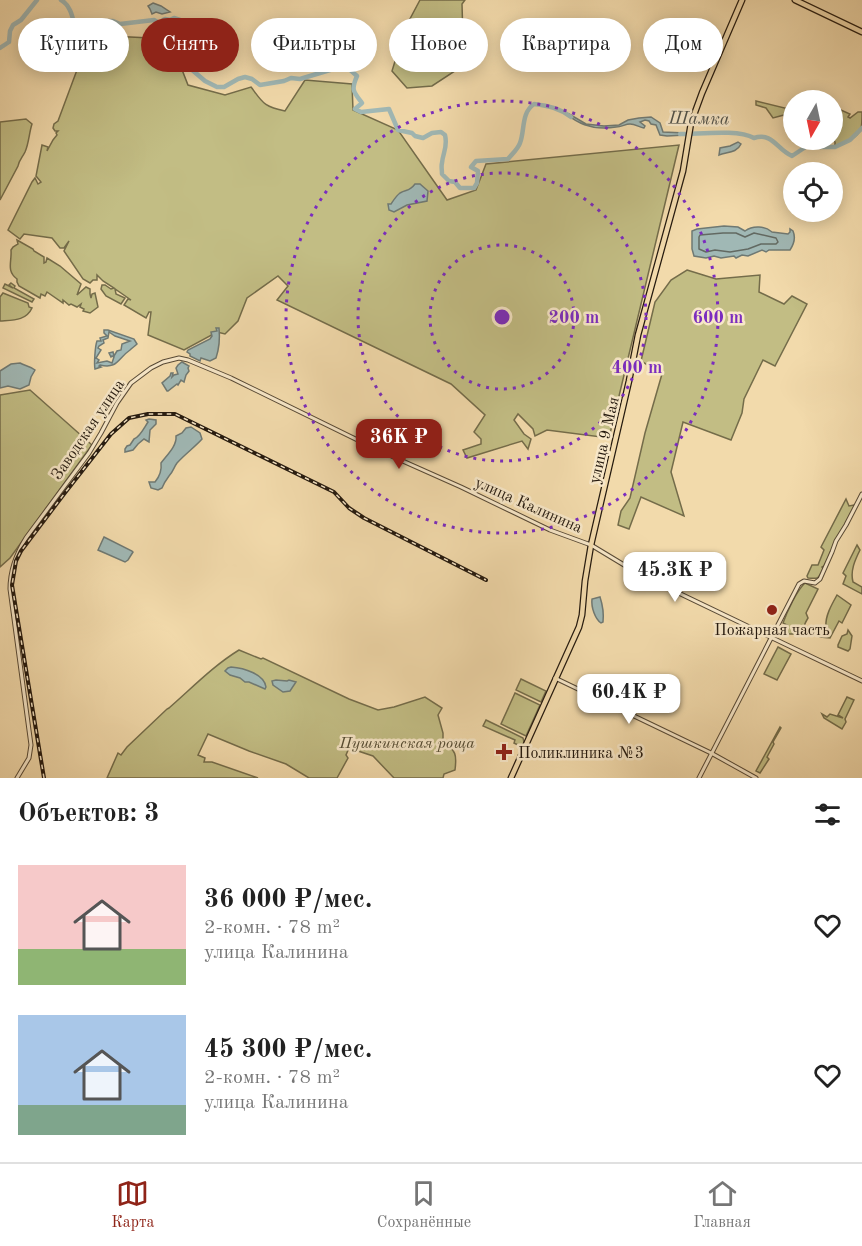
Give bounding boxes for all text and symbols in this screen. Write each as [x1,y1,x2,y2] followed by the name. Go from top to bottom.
[18,18,129,72] chip: Купить
[141,18,239,72] chip: Снять
[251,18,377,72] chip: Фильтры
[389,18,488,72] chip: Новое
[500,18,631,72] chip: Квартира
[643,18,723,72] chip: Дом
[783,90,843,150] north arrow
[783,90,843,222] map controls
[667,109,730,129] water label: Шамка
[783,162,843,222] button: locate
[492,307,512,327] centre of rings
[549,309,599,327] text: 200 m
[693,309,743,327] text: 600 m
[612,359,662,377] text: 400 m
[49,377,128,483] street label: Заводская улица
[587,395,623,486] street label: улица 9 Мая
[357,419,441,470] pin: 36K ₽
[370,428,428,448] text: 36K ₽
[472,475,584,537] street label: улица Калинина
[620,552,730,603] pin: 45.3K ₽
[637,561,713,581] text: 45.3K ₽
[765,603,779,617] marker: Пожарная часть
[714,623,830,639] place label: Пожарная часть
[574,674,684,725] pin: 60.4K ₽
[591,683,667,703] text: 60.4K ₽
[338,736,475,752] park label: Пушкинская роща
[495,743,513,761] marker: Поликлиника №3
[518,746,644,762] place label: Поликлиника №3
[811,798,844,831] icon: filters
[18,801,159,827] text: Объектов: 3
[204,887,372,913] text: 36 000 ₽/мес.
[66,889,138,961] icon: home
[811,909,844,942] icon: heart
[204,918,340,938] text: 2-комн. · 78 m²
[204,943,349,963] text: улица Калинина
[204,1037,372,1063] text: 45 300 ₽/мес.
[66,1039,138,1111] icon: home
[811,1059,844,1092] icon: heart
[204,1068,340,1088] text: 2-комн. · 78 m²
[204,1093,349,1113] text: улица Калинина
[111,1177,154,1233] tab: Карта
[377,1177,471,1233] tab: Сохранённые
[693,1177,751,1233] tab: Главная

